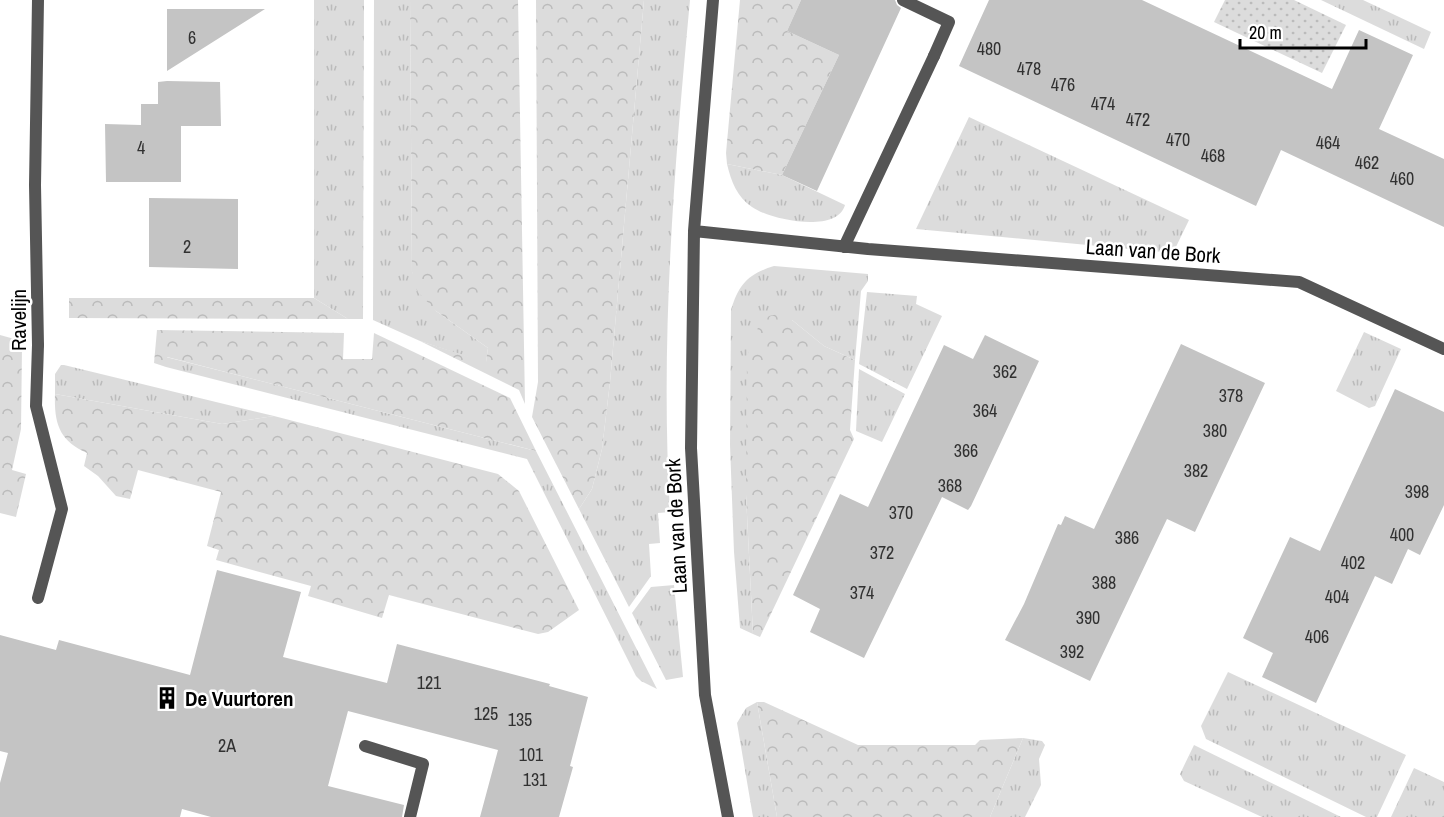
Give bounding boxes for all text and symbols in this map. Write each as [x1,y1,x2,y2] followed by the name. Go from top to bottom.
[1240,12,1366,50] scale bar
[1249,20,1282,45] text: 20 m
[188,25,196,50] house number: 6
[977,36,1001,61] house number: 480
[1017,56,1041,81] house number: 478
[1051,72,1075,97] house number: 476
[1091,91,1115,116] house number: 474
[1126,107,1150,132] house number: 472
[1166,127,1190,152] house number: 470
[1316,130,1340,155] house number: 464
[137,135,145,160] house number: 4
[1201,143,1225,168] house number: 468
[1355,150,1379,175] house number: 462
[1390,166,1414,191] house number: 460
[1085,232,1222,270] street label: Laan van de Bork
[183,234,191,259] house number: 2
[4,289,33,351] street label: Ravelijn
[993,359,1017,384] house number: 362
[1219,383,1243,408] house number: 378
[973,398,997,423] house number: 364
[1203,418,1227,443] house number: 380
[954,438,978,463] house number: 366
[658,457,694,594] street label: Laan van de Bork
[1184,458,1208,483] house number: 382
[938,473,962,498] house number: 368
[1405,479,1429,504] house number: 398
[889,500,913,525] house number: 370
[1390,522,1414,547] house number: 400
[1115,525,1139,550] house number: 386
[870,540,894,565] house number: 372
[1341,550,1365,575] house number: 402
[1092,570,1116,595] house number: 388
[850,580,874,605] house number: 374
[1325,584,1349,609] house number: 404
[1076,605,1100,630] house number: 390
[1305,624,1329,649] house number: 406
[1060,639,1084,664] house number: 392
[417,670,442,695] house number: 121
[185,684,293,713] place label: De Vuurtoren
[154,685,180,711] building icon: De Vuurtoren
[474,701,498,726] house number: 125
[508,707,532,732] house number: 135
[218,733,236,758] house number: 2A
[519,742,544,767] house number: 101
[523,767,548,792] house number: 131

